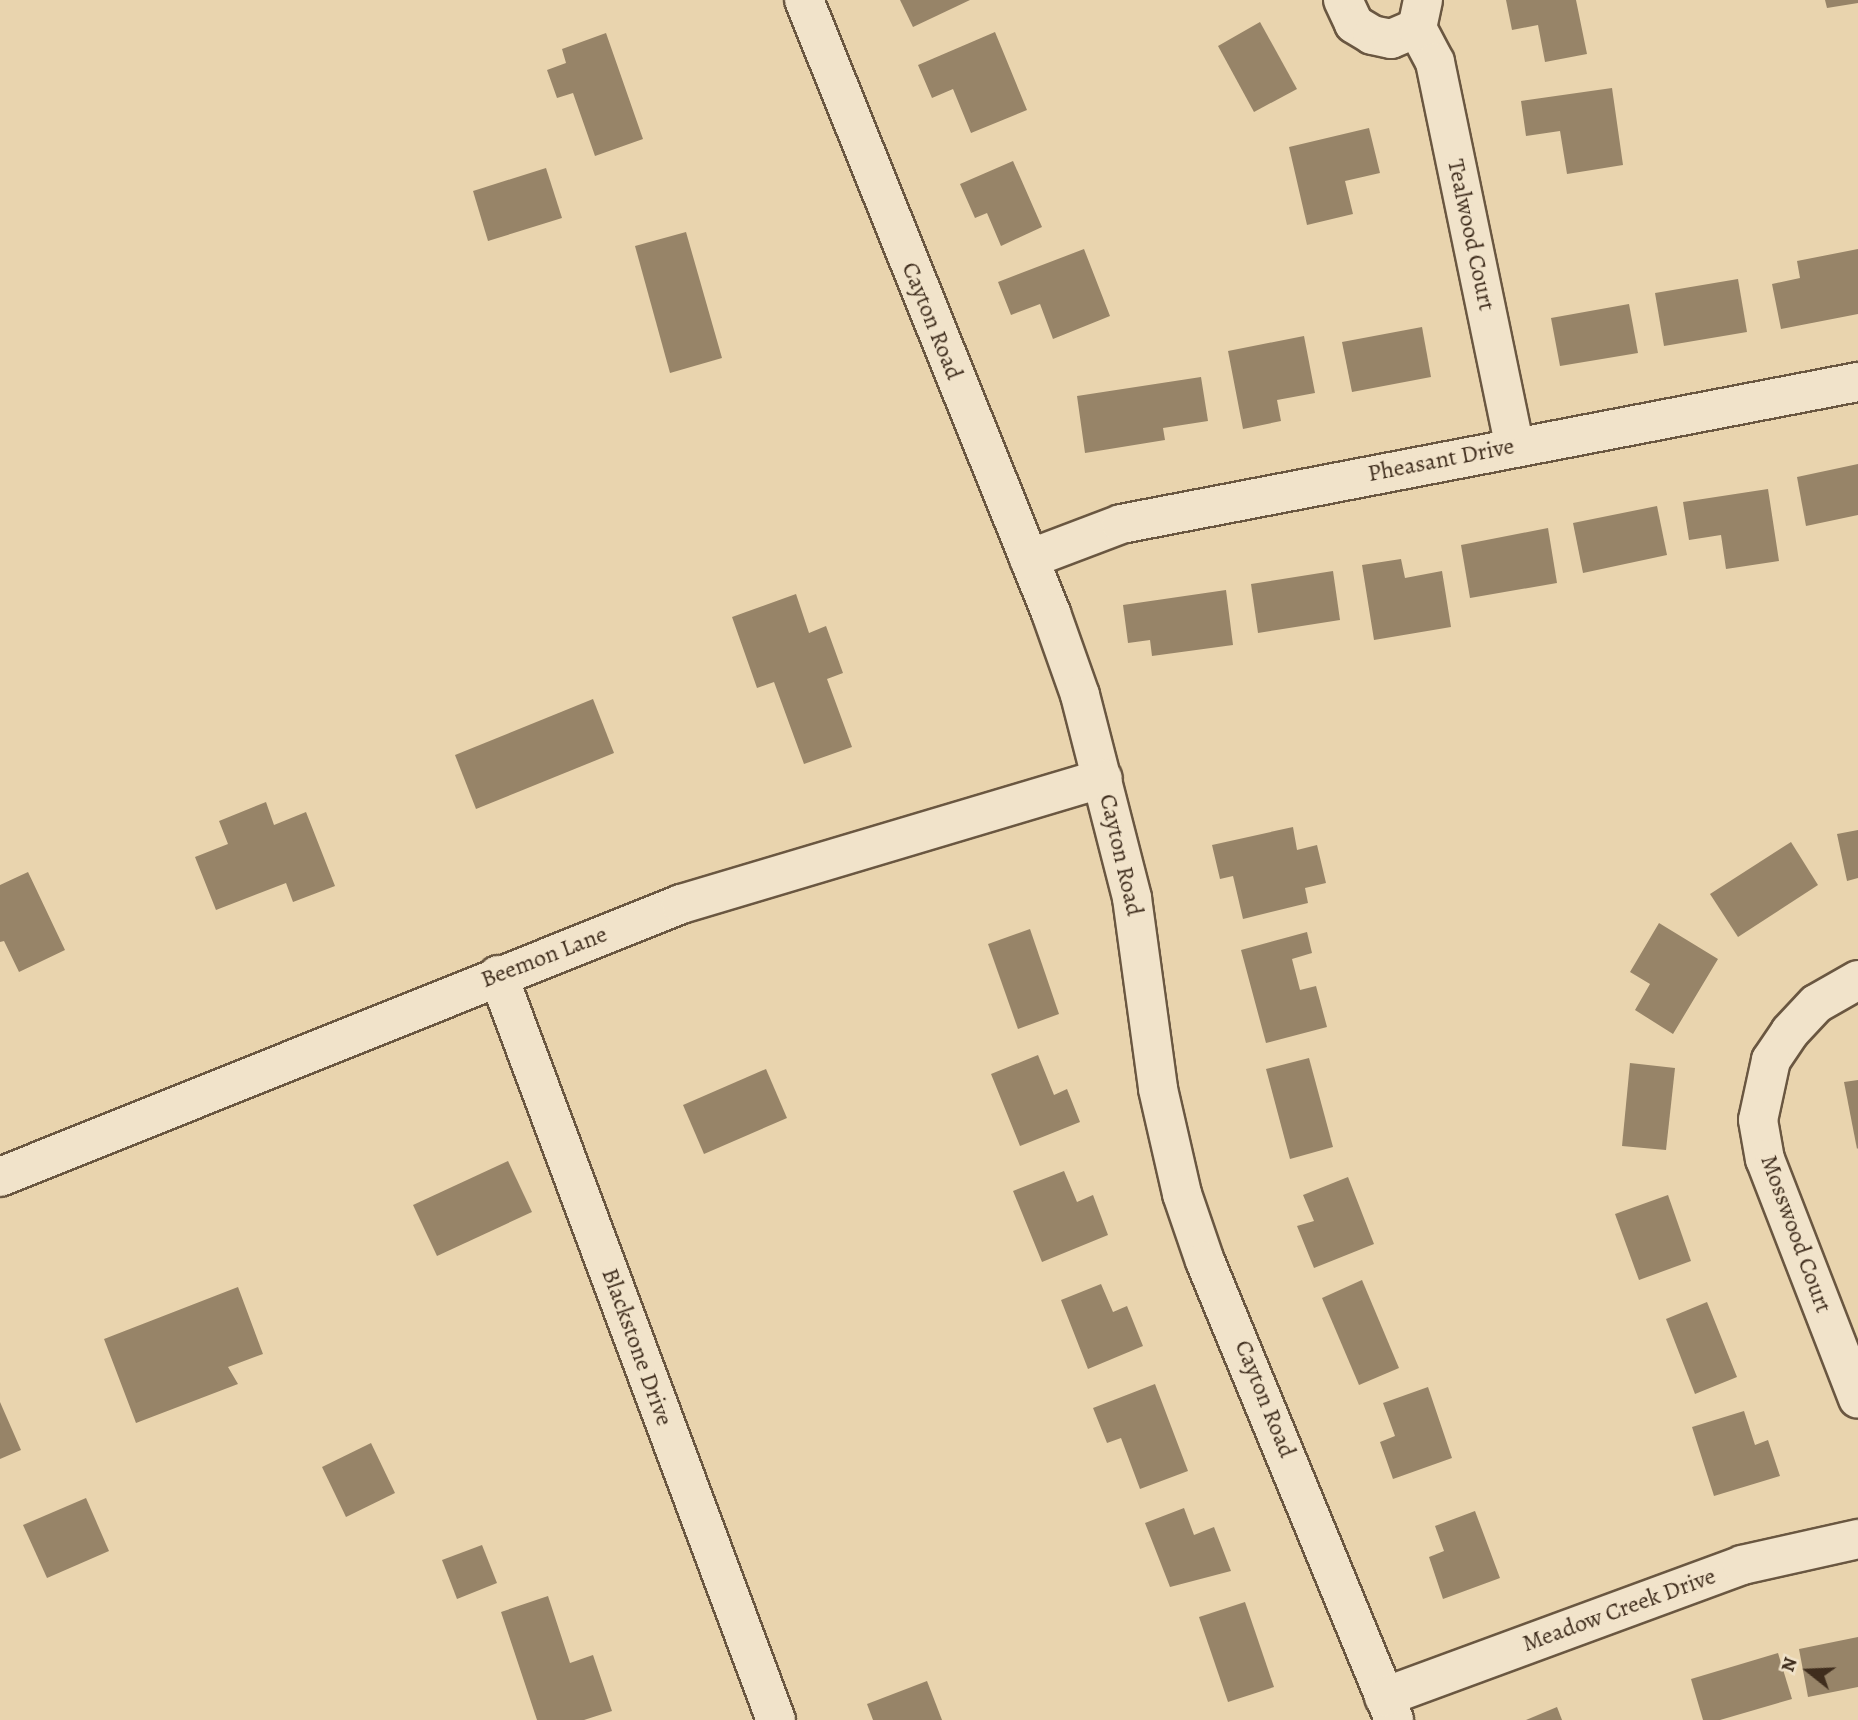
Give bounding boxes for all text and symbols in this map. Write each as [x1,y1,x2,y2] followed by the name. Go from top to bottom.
[1441,157,1501,313] street label: Tealwood Court
[895,258,969,384] street label: Cayton Road
[1365,432,1517,488] street label: Pheasant Drive
[1093,791,1149,919] street label: Cayton Road
[477,920,611,994] street label: Beemon Lane
[1754,1151,1838,1317] street label: Mosswood Court
[595,1264,679,1430] street label: Blackstone Drive
[1228,1336,1302,1462] street label: Cayton Road
[1518,1562,1720,1658] street label: Meadow Creek Drive
[1774,1636,1844,1706] north arrow
[1775,1654,1804,1675] text: N

